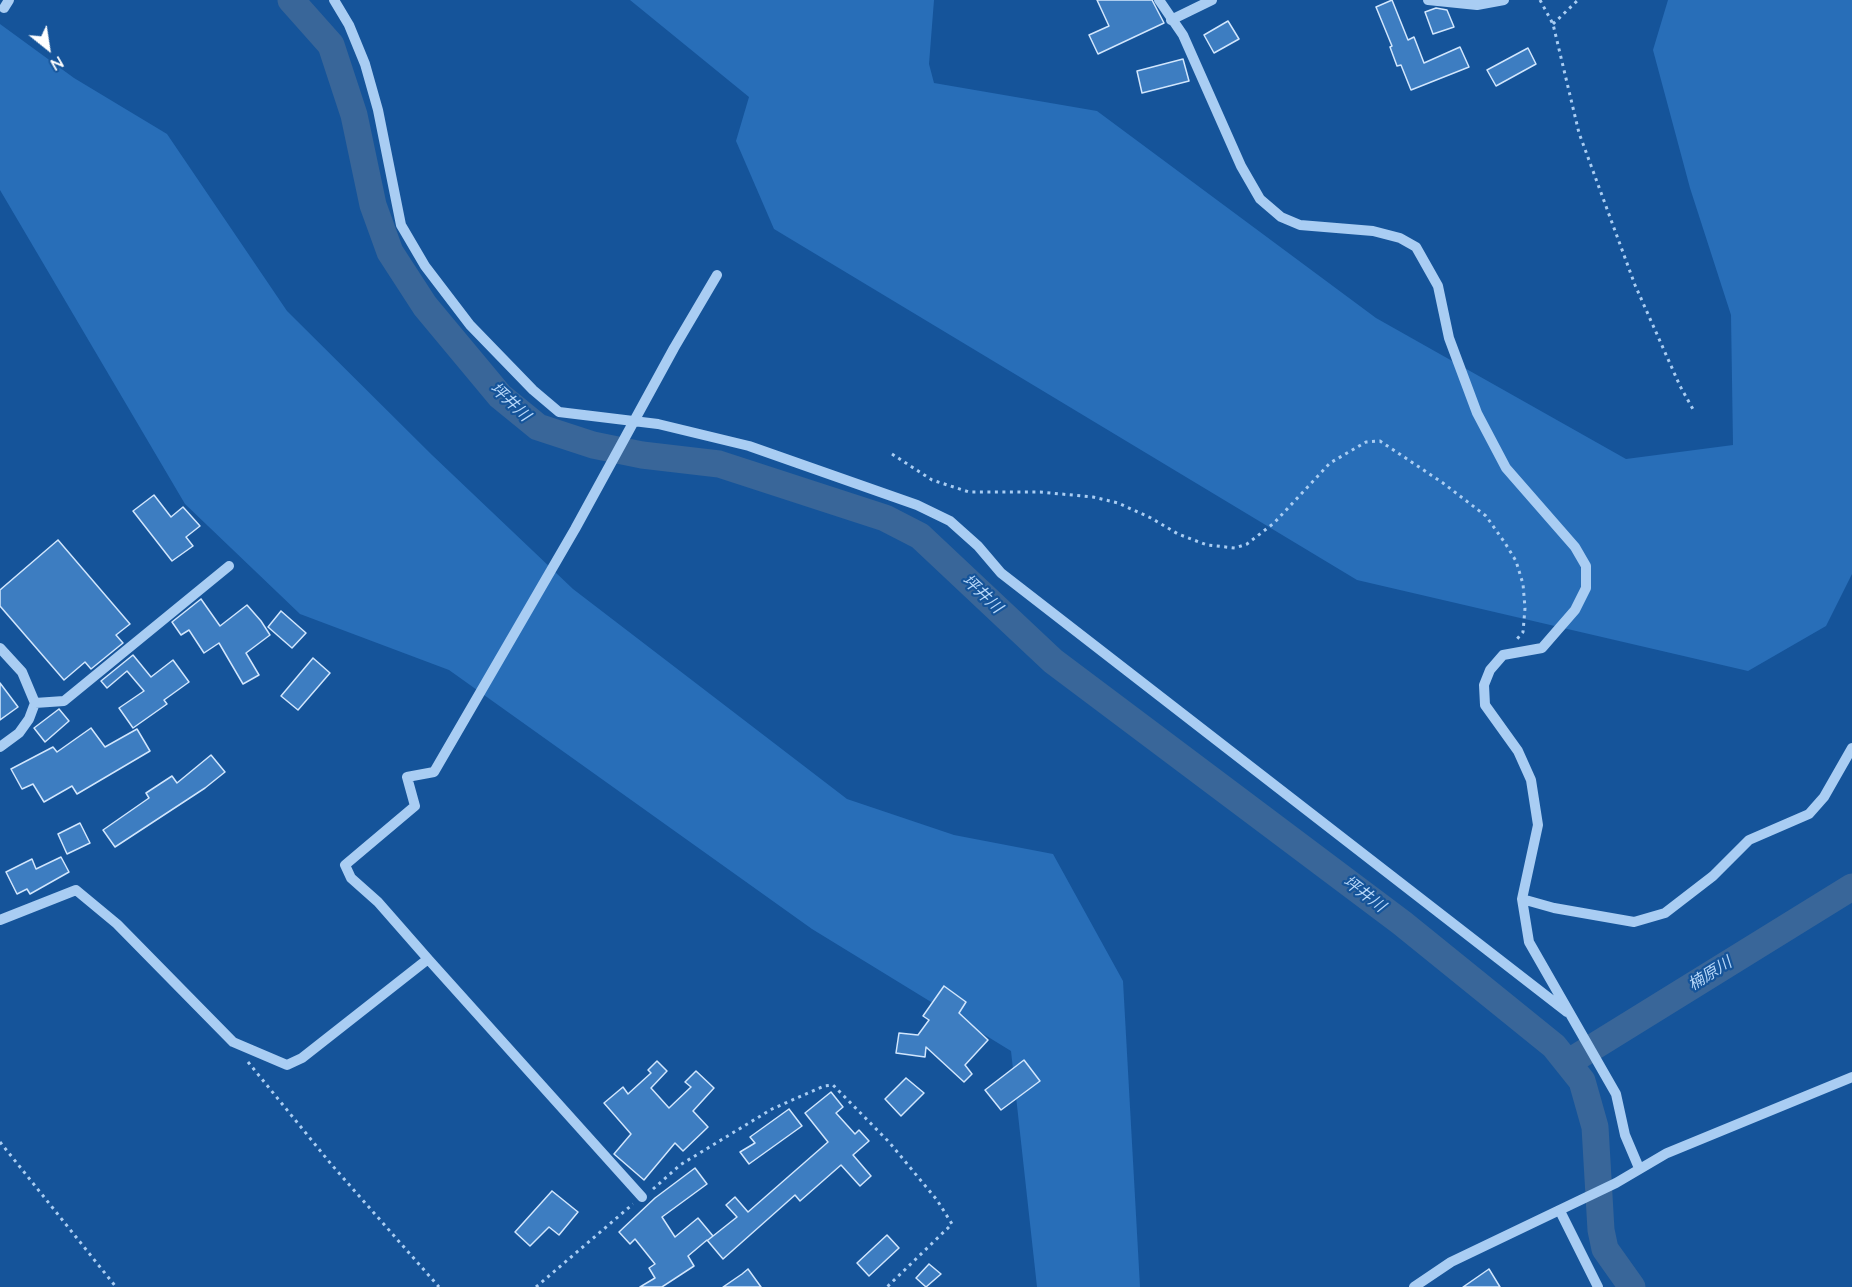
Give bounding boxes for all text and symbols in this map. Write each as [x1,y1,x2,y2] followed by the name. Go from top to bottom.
[18,18,78,78] north arrow
[47,52,67,75] text: N
[486,379,534,425] water label: 坪井川
[958,571,1006,617] water label: 坪井川
[1339,872,1389,916] water label: 坪井川
[1685,953,1735,995] water label: 楠原川

